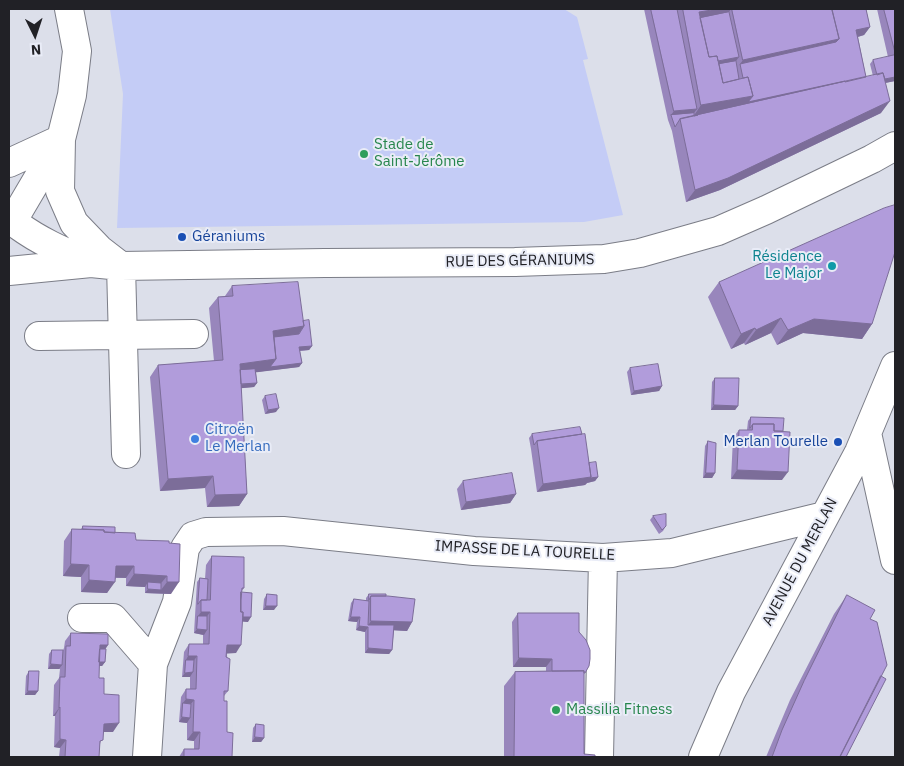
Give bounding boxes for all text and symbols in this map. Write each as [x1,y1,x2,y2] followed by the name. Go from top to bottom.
[10,10,60,60] north arrow
[30,41,42,59] text: N
[374,136,465,171] place label: Stade de Saint-Jérôme
[358,148,370,160] marker: Stade de Saint-Jérôme
[192,228,265,246] place label: Géraniums
[176,231,188,243] marker: Géraniums
[752,248,822,283] place label: Résidence Le Major
[445,251,595,271] street label: RUE DES GÉRANIUMS
[826,260,838,272] marker: Résidence Le Major
[205,421,271,456] place label: Citroën Le Merlan
[189,433,201,445] marker: Citroën Le Merlan
[723,433,828,451] place label: Merlan Tourelle
[832,436,844,448] marker: Merlan Tourelle
[759,495,841,629] street label: AVENUE DU MERLAN
[435,537,615,565] street label: IMPASSE DE LA TOURELLE
[566,701,673,719] place label: Massilia Fitness
[550,704,562,716] marker: Massilia Fitness

